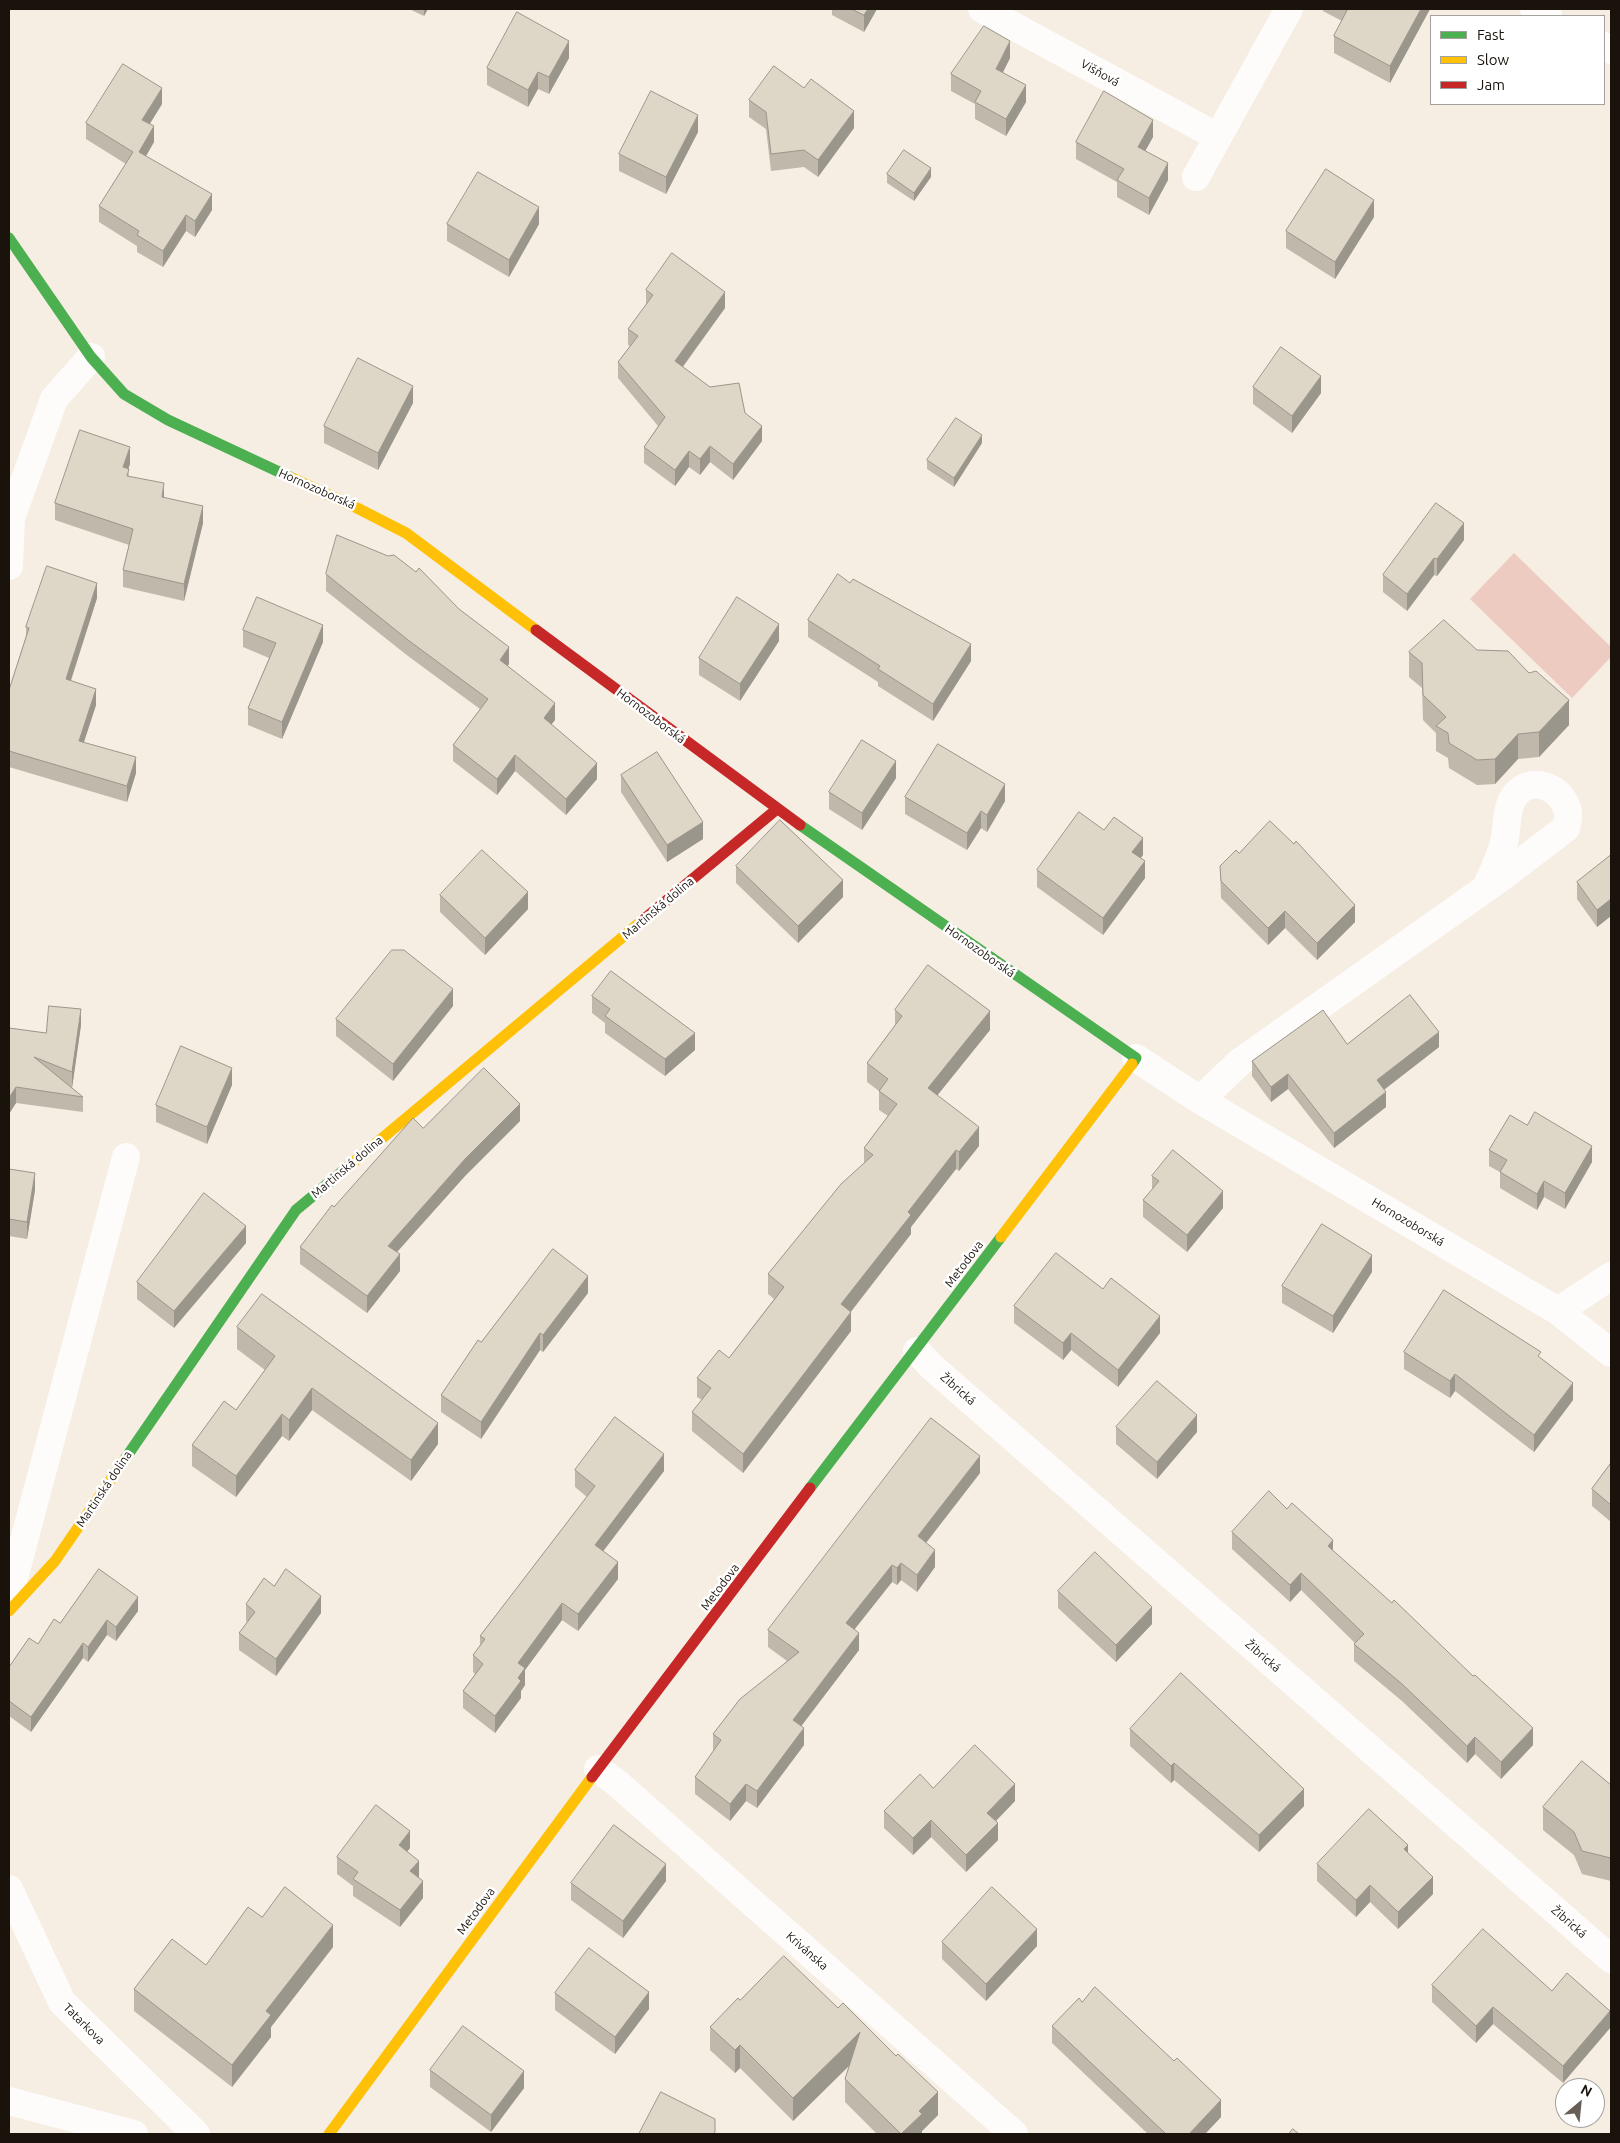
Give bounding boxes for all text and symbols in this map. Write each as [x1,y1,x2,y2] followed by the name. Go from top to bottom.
[1430,15,1605,105] legend
[1477,26,1504,43] text: Fast
[1477,51,1509,68] text: Slow
[1078,57,1122,89] street label: Višňová
[1477,76,1505,93] text: Jam
[277,466,357,512] street label: Hornozoborská
[614,686,688,746] street label: Hornozoborská
[619,874,697,942] street label: Martinská dolina
[942,922,1018,980] street label: Hornozoborská
[308,1133,386,1201] street label: Martinská dolina
[1369,1195,1447,1249] street label: Hornozoborská
[942,1238,986,1290] street label: Metodova
[937,1370,979,1408] street label: Žibrická
[73,1448,135,1530] street label: Martinská dolina
[698,1561,742,1613] street label: Metodova
[1242,1637,1284,1675] street label: Žibrická
[454,1885,498,1937] street label: Metodova
[1548,1903,1590,1941] street label: Žibrická
[783,1929,831,1973] street label: Krivánska
[60,2000,108,2048] street label: Tatarkova
[1555,2078,1605,2128] north arrow
[1578,2081,1595,2100] text: N

